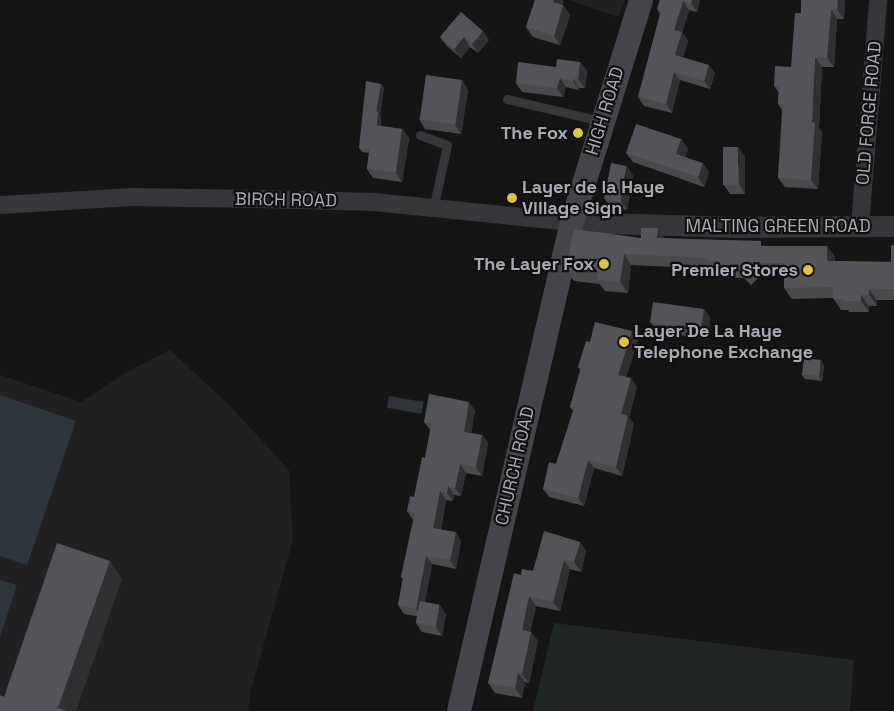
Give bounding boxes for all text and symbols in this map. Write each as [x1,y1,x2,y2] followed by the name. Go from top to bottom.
[852,40,886,186] street label: OLD FORGE ROAD
[581,64,629,158] street label: HIGH ROAD
[501,122,568,144] place label: The Fox
[572,127,584,139] marker: The Fox
[522,177,665,220] place label: Layer de la Haye Village Sign
[235,188,337,212] street label: BIRCH ROAD
[506,192,518,204] marker: Layer de la Haye Village Sign
[685,215,871,237] street label: MALTING GREEN ROAD
[474,253,594,275] place label: The Layer Fox
[598,258,610,270] marker: The Layer Fox
[671,259,798,281] place label: Premier Stores
[802,264,814,276] marker: Premier Stores
[634,321,813,364] place label: Layer De La Haye Telephone Exchange
[618,336,630,348] marker: Layer De La Haye Telephone Exchange
[491,405,539,527] street label: CHURCH ROAD

